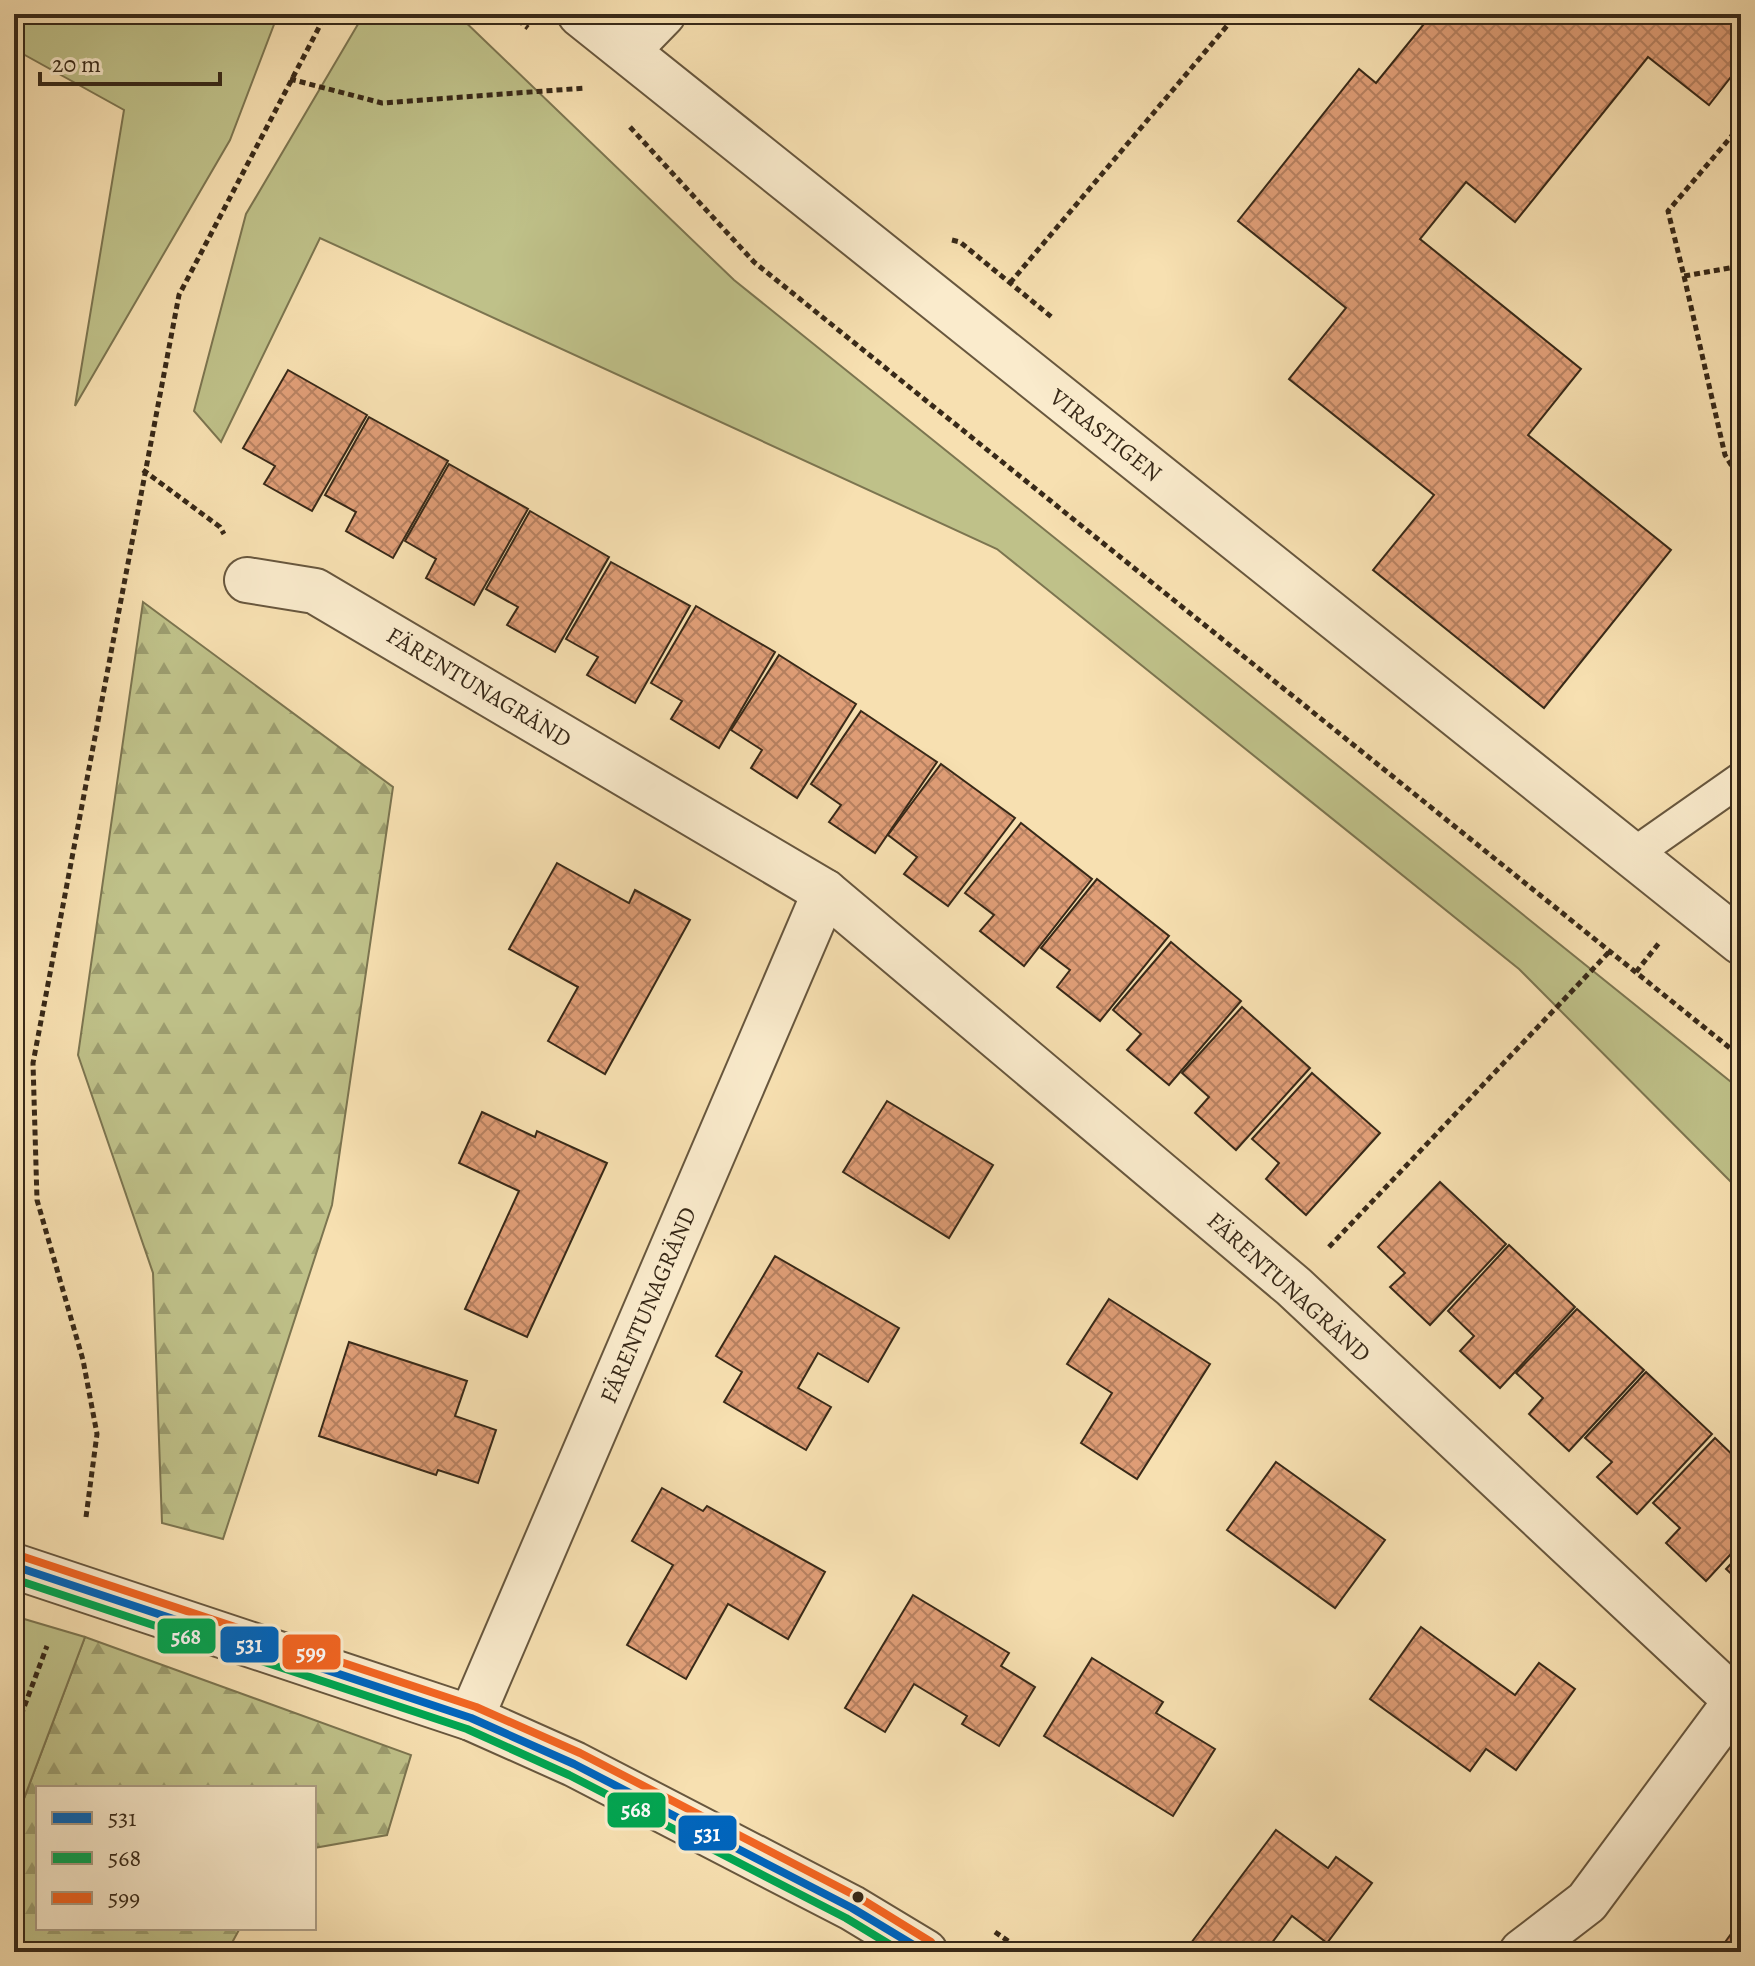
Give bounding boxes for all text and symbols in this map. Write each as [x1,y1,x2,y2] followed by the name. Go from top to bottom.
[40,36,220,86] scale bar
[52,48,101,80] text: 20 m
[1043,381,1169,489] street label: VIRASTIGEN
[381,619,577,755] street label: FÄRENTUNAGRÄND
[592,1202,704,1408] street label: FÄRENTUNAGRÄND
[1200,1205,1378,1369] street label: FÄRENTUNAGRÄND
[156,1617,217,1655] line badge: 568
[171,1622,201,1652] text: 568
[219,1625,280,1664] line badge: 531
[236,1630,262,1660] text: 531
[281,1633,342,1671] line badge: 599
[296,1638,326,1668] text: 599
[36,1786,316,1930] legend
[606,1791,667,1829] line badge: 568
[621,1795,651,1825] text: 568
[108,1802,137,1834] text: 531
[677,1814,738,1852] line badge: 531
[694,1819,720,1849] text: 531
[108,1842,141,1874] text: 568
[108,1882,140,1914] text: 599
[850,1889,866,1905] unlabelled marker

